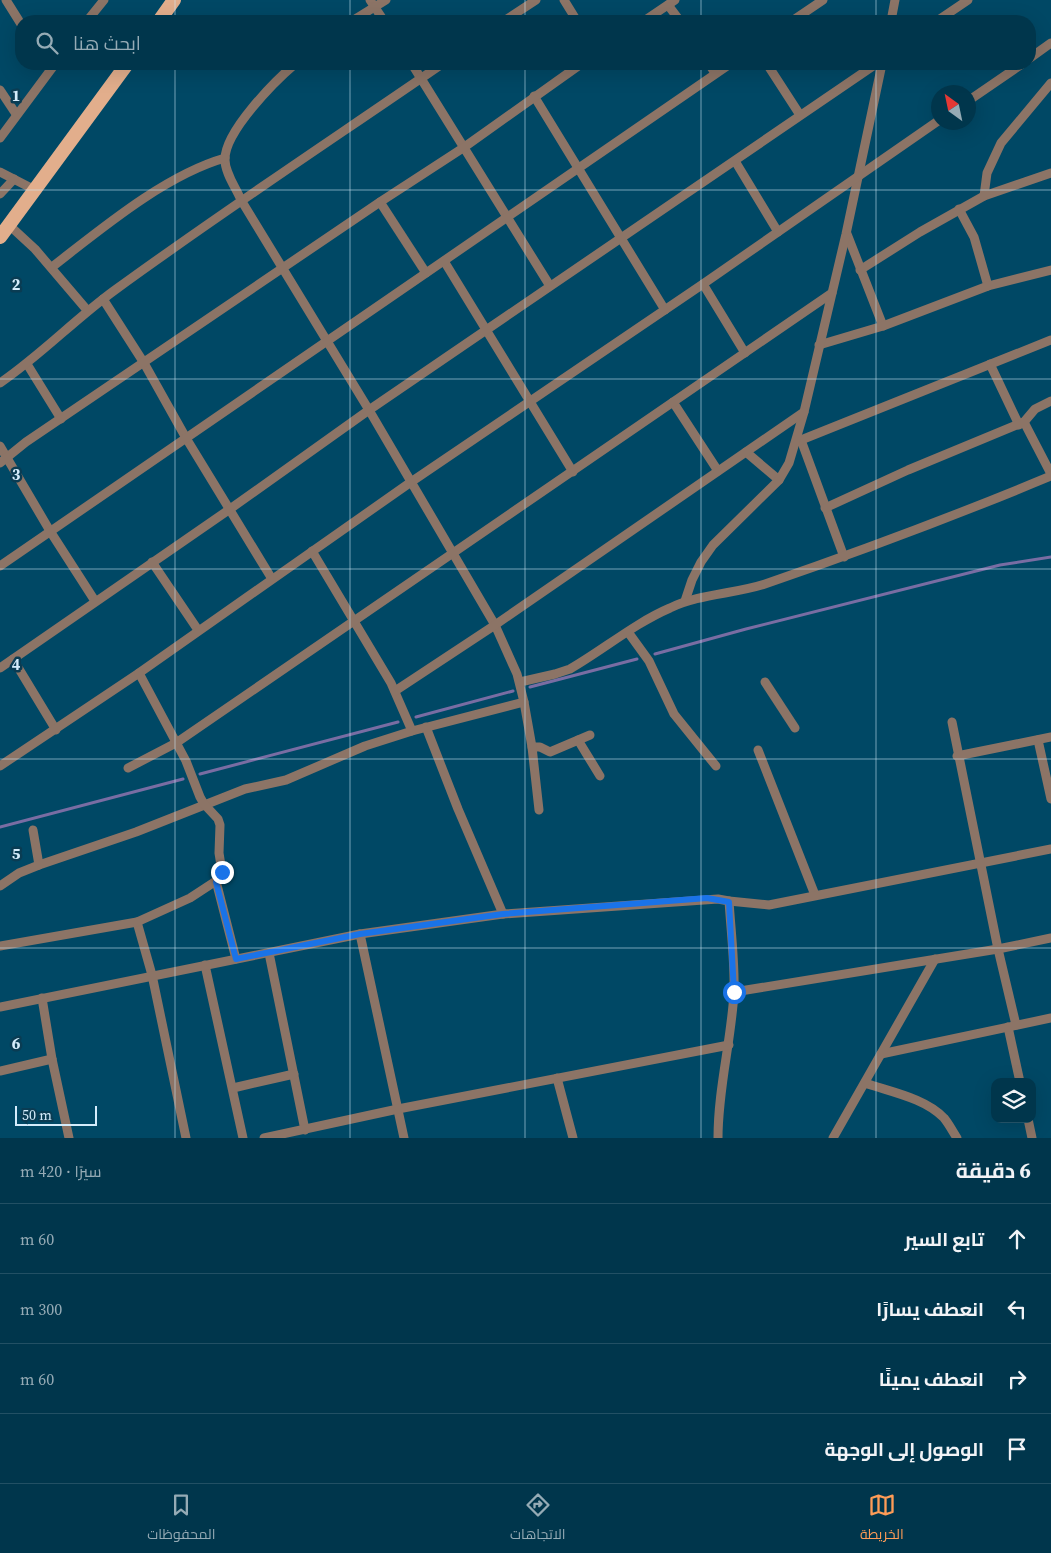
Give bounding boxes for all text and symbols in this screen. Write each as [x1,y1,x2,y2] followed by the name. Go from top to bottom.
[15,15,1036,70] search box
[33,29,61,57] icon: search
[73,30,141,56] text: ابحث هنا
[12,84,20,106] text: 1
[931,85,976,130] north arrow
[12,273,21,295] text: 2
[12,463,21,485] text: 3
[12,653,21,675] text: 4
[12,842,21,864] text: 5
[211,861,234,884] route end
[723,981,746,1004] route start
[12,1032,21,1054] text: 6
[991,1078,1036,1123] map controls
[991,1078,1036,1123] button: layers
[15,1103,98,1126] scale bar
[22,1105,52,1125] text: 50 m
[956,1156,1031,1185] text: 6 دقيقة
[20,1160,101,1182] text: سيرًا · 420 m
[1003,1225,1031,1253] icon: ahead
[904,1226,984,1252] text: تابع السير
[20,1228,54,1250] text: 60 m
[1003,1295,1031,1323] icon: left
[876,1296,984,1322] text: انعطف يسارًا
[20,1298,62,1320] text: 300 m
[1003,1365,1031,1393] icon: right
[879,1366,984,1392] text: انعطف يمينًا
[20,1368,54,1390] text: 60 m
[1003,1435,1031,1463] icon: arrive
[824,1436,984,1462] text: الوصول إلى الوجهة
[147,1491,215,1547] tab: المحفوظات
[510,1491,565,1547] tab: الاتجاهات
[860,1491,904,1547] tab: الخريطة

